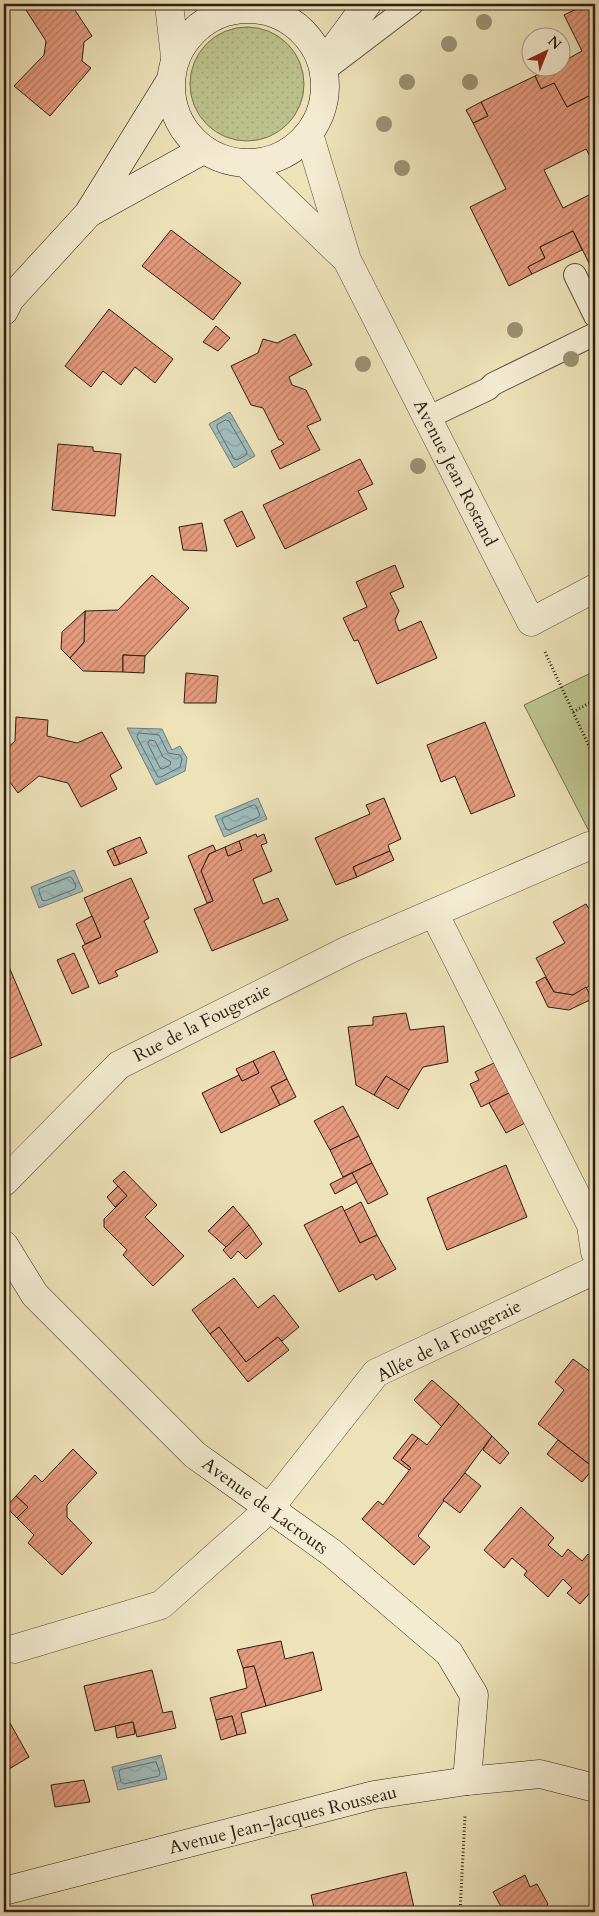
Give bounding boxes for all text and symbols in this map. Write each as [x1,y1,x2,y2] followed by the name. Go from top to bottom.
[522,28,572,78] north arrow
[544,32,565,54] text: N
[407,395,503,551] street label: Avenue Jean Rostand
[129,978,275,1068] street label: Rue de la Fougeraie
[373,1294,525,1388] street label: Allée de la Fougeraie
[197,1452,333,1560] street label: Avenue de Lacrouts
[166,1780,400,1860] street label: Avenue Jean-Jacques Rousseau

